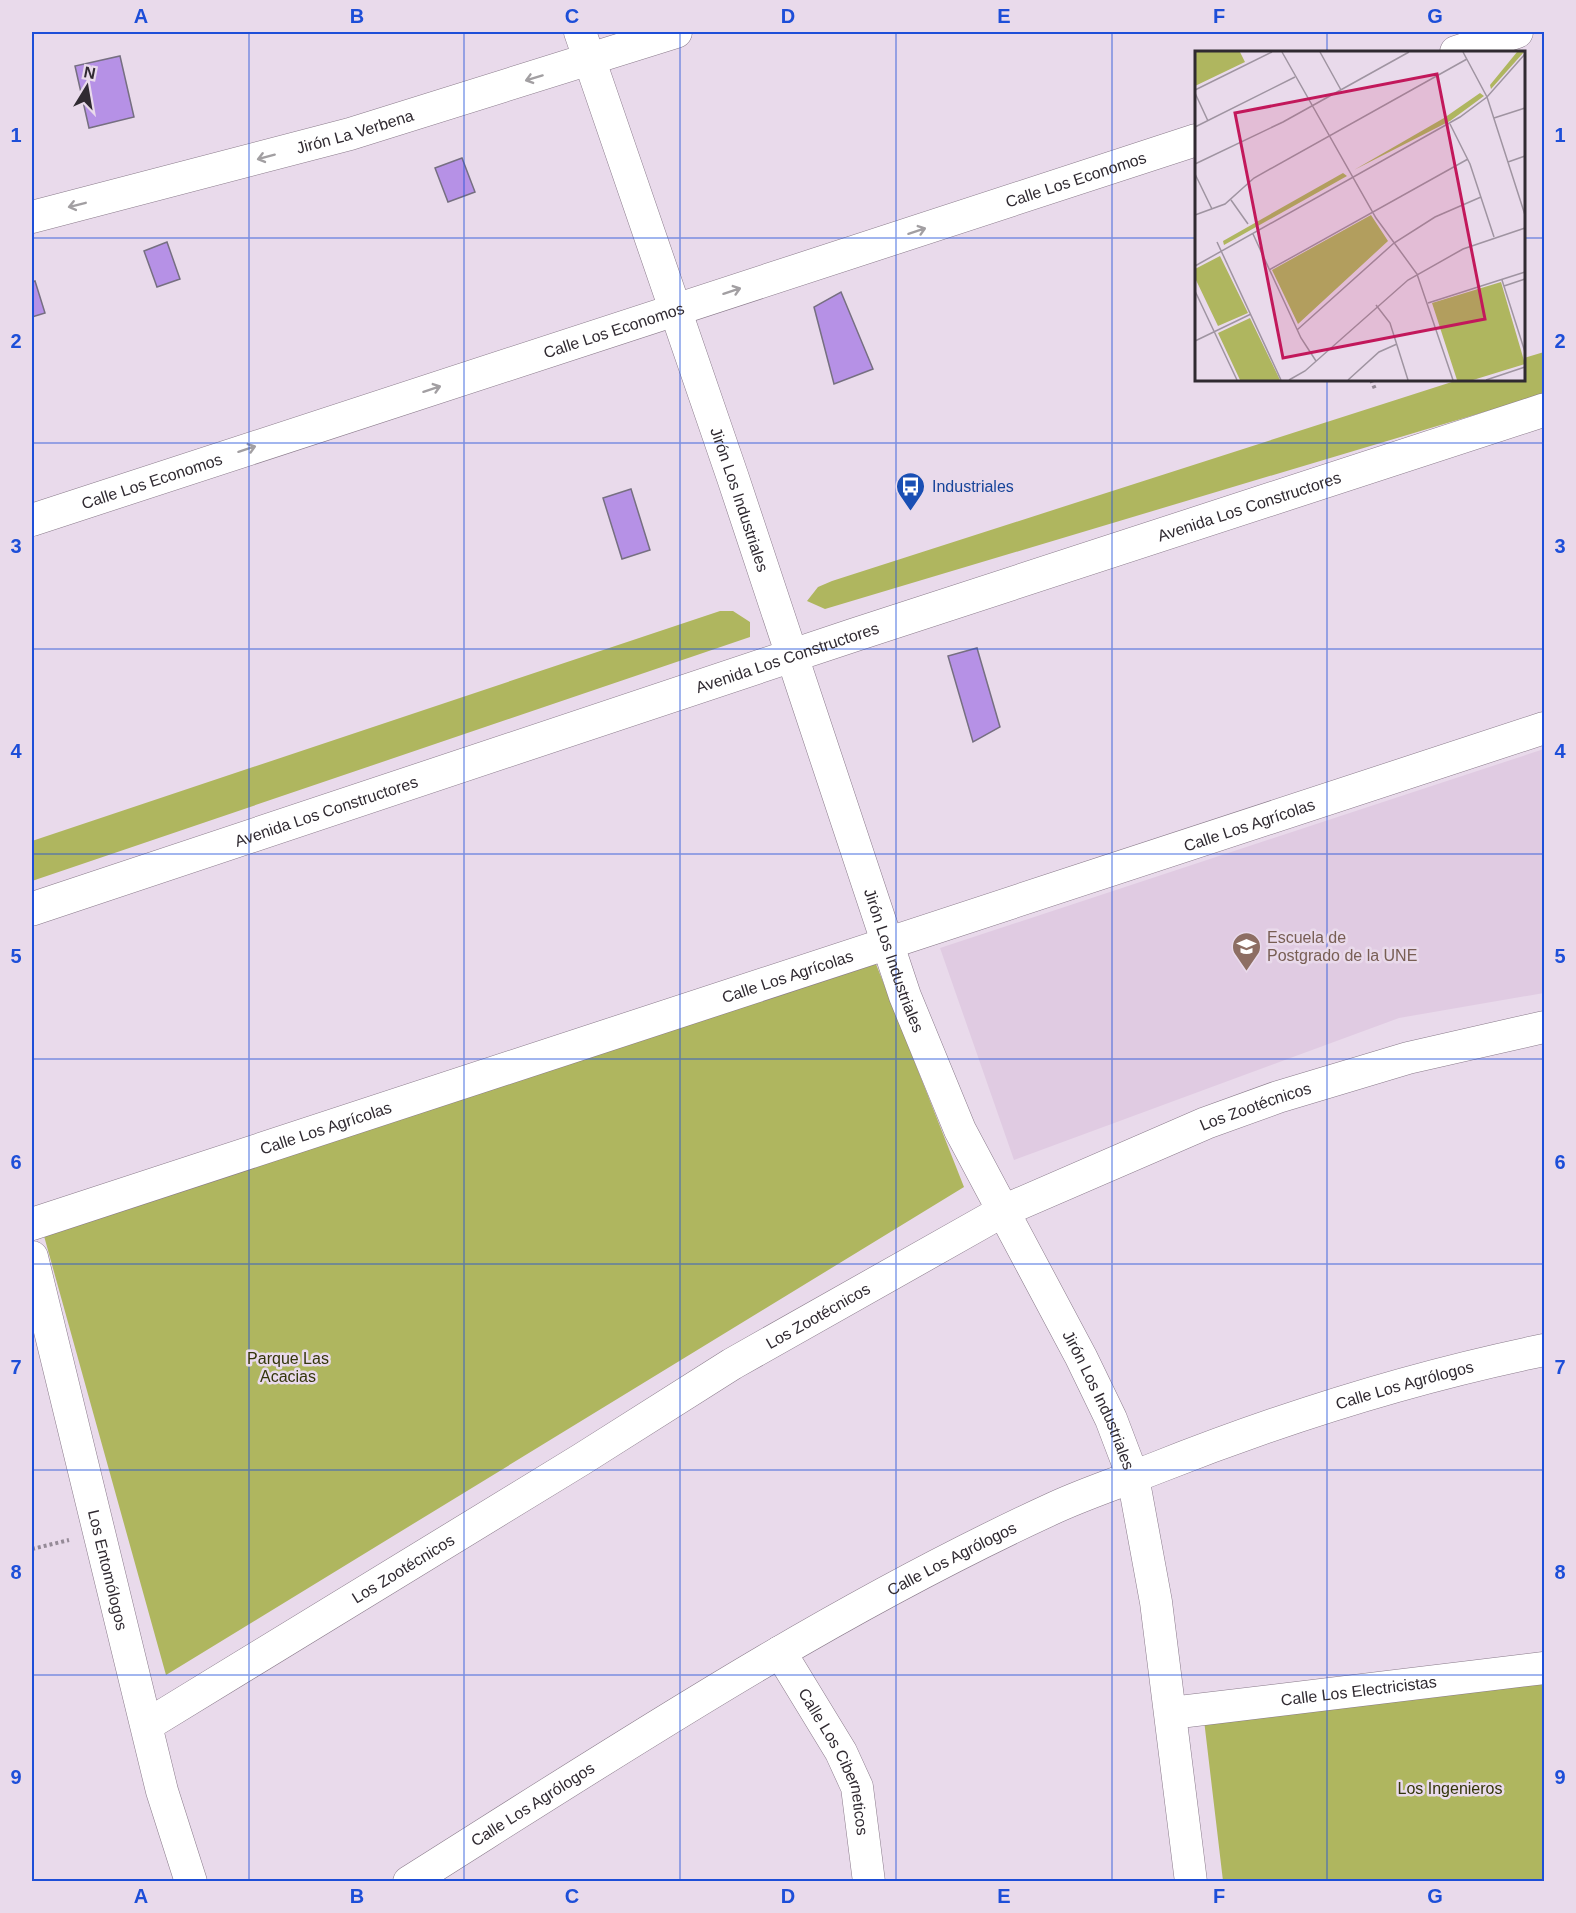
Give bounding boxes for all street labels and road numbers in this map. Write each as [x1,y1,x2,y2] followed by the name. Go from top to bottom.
[294,106,416,156] street label: Jirón La Verbena
[1003,148,1148,210] street label: Calle Los Economos
[541,299,686,361] street label: Calle Los Economos
[708,425,772,574] street label: Jirón Los Industriales
[79,450,224,512] street label: Calle Los Economos
[1155,468,1343,544] street label: Avenida Los Constructores
[693,619,881,696] street label: Avenida Los Constructores
[232,773,420,849] street label: Avenida Los Constructores
[1181,795,1317,854] street label: Calle Los Agrícolas
[861,886,927,1035] street label: Jirón Los Industriales
[720,947,855,1006] street label: Calle Los Agrícolas
[1197,1079,1313,1133] street label: Los Zootécnicos
[258,1098,393,1157] street label: Calle Los Agrícolas
[763,1279,873,1352] street label: Los Zootécnicos
[1060,1327,1138,1472] street label: Jirón Los Industriales
[1333,1358,1475,1412] street label: Calle Los Agrólogos
[85,1508,131,1632] street label: Los Entomólogos
[884,1519,1019,1599] street label: Calle Los Agrólogos
[349,1531,457,1606] street label: Los Zootécnicos
[1280,1673,1437,1708] street label: Calle Los Electricistas
[796,1685,872,1836] street label: Calle Los Ciberneticos
[468,1759,597,1849] street label: Calle Los Agrólogos

